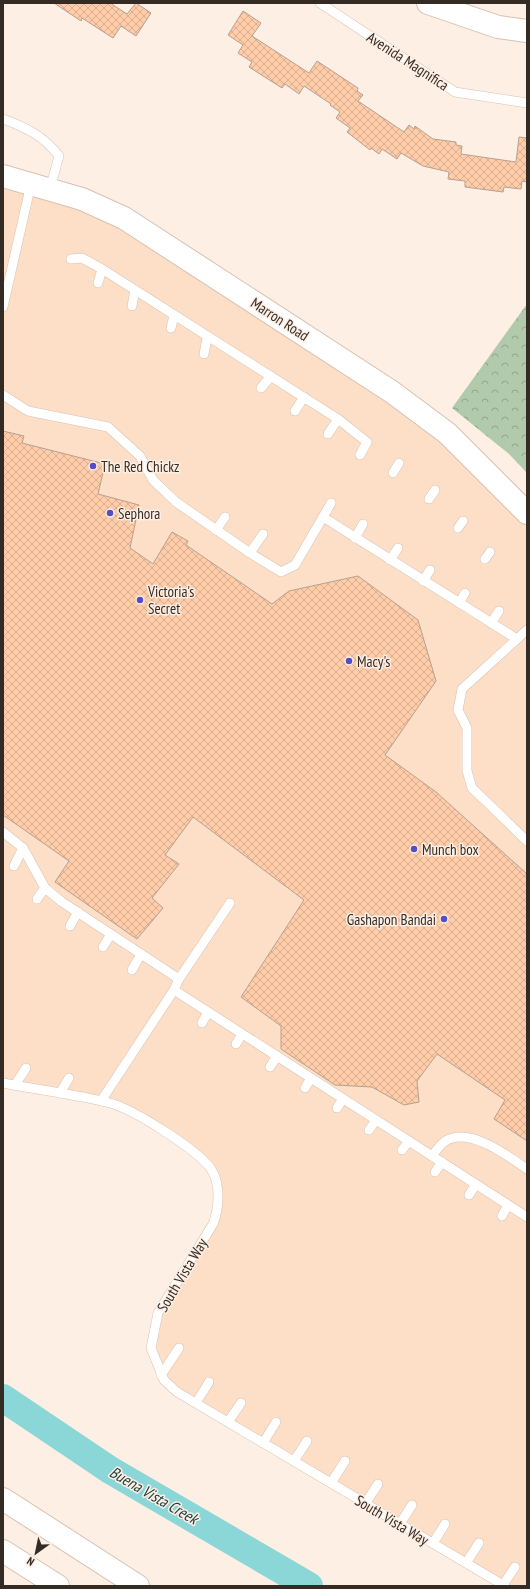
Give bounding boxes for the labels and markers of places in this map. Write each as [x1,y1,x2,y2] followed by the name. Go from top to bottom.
[101,457,179,476] place label: The Red Chickz
[88,461,98,471] marker: The Red Chickz
[118,504,160,523] place label: Sephora
[105,508,115,518] marker: Sephora
[147,582,194,618] place label: Victoria's Secret
[135,595,145,605] marker: Victoria's Secret
[357,652,390,671] place label: Macy's
[344,656,354,666] marker: Macy's
[422,840,479,859] place label: Munch box
[409,844,419,854] marker: Munch box
[347,910,436,929] place label: Gashapon Bandai
[439,914,449,924] marker: Gashapon Bandai

